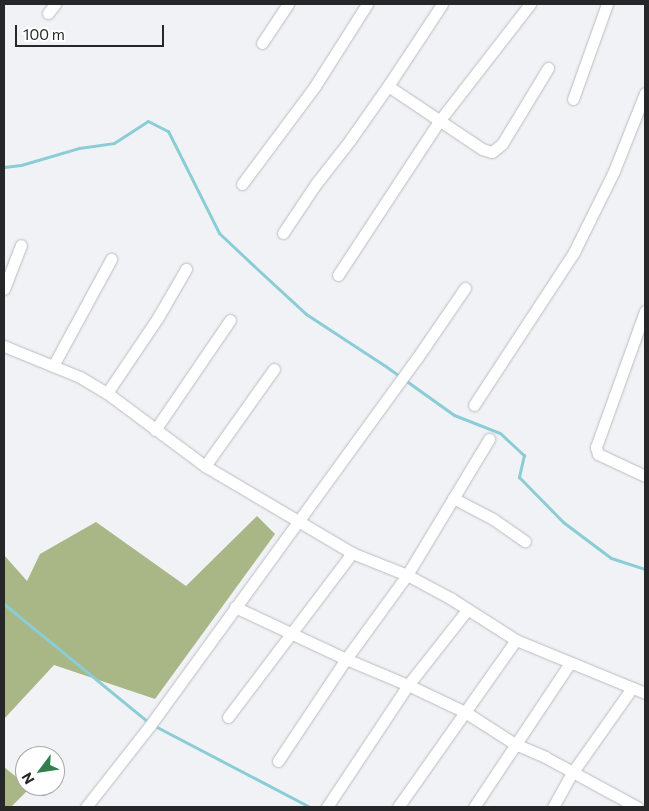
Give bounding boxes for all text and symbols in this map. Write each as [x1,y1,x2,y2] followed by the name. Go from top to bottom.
[18,15,166,47] scale bar
[23,25,65,43] text: 100 m
[15,746,65,796] north arrow
[18,770,38,787] text: N

